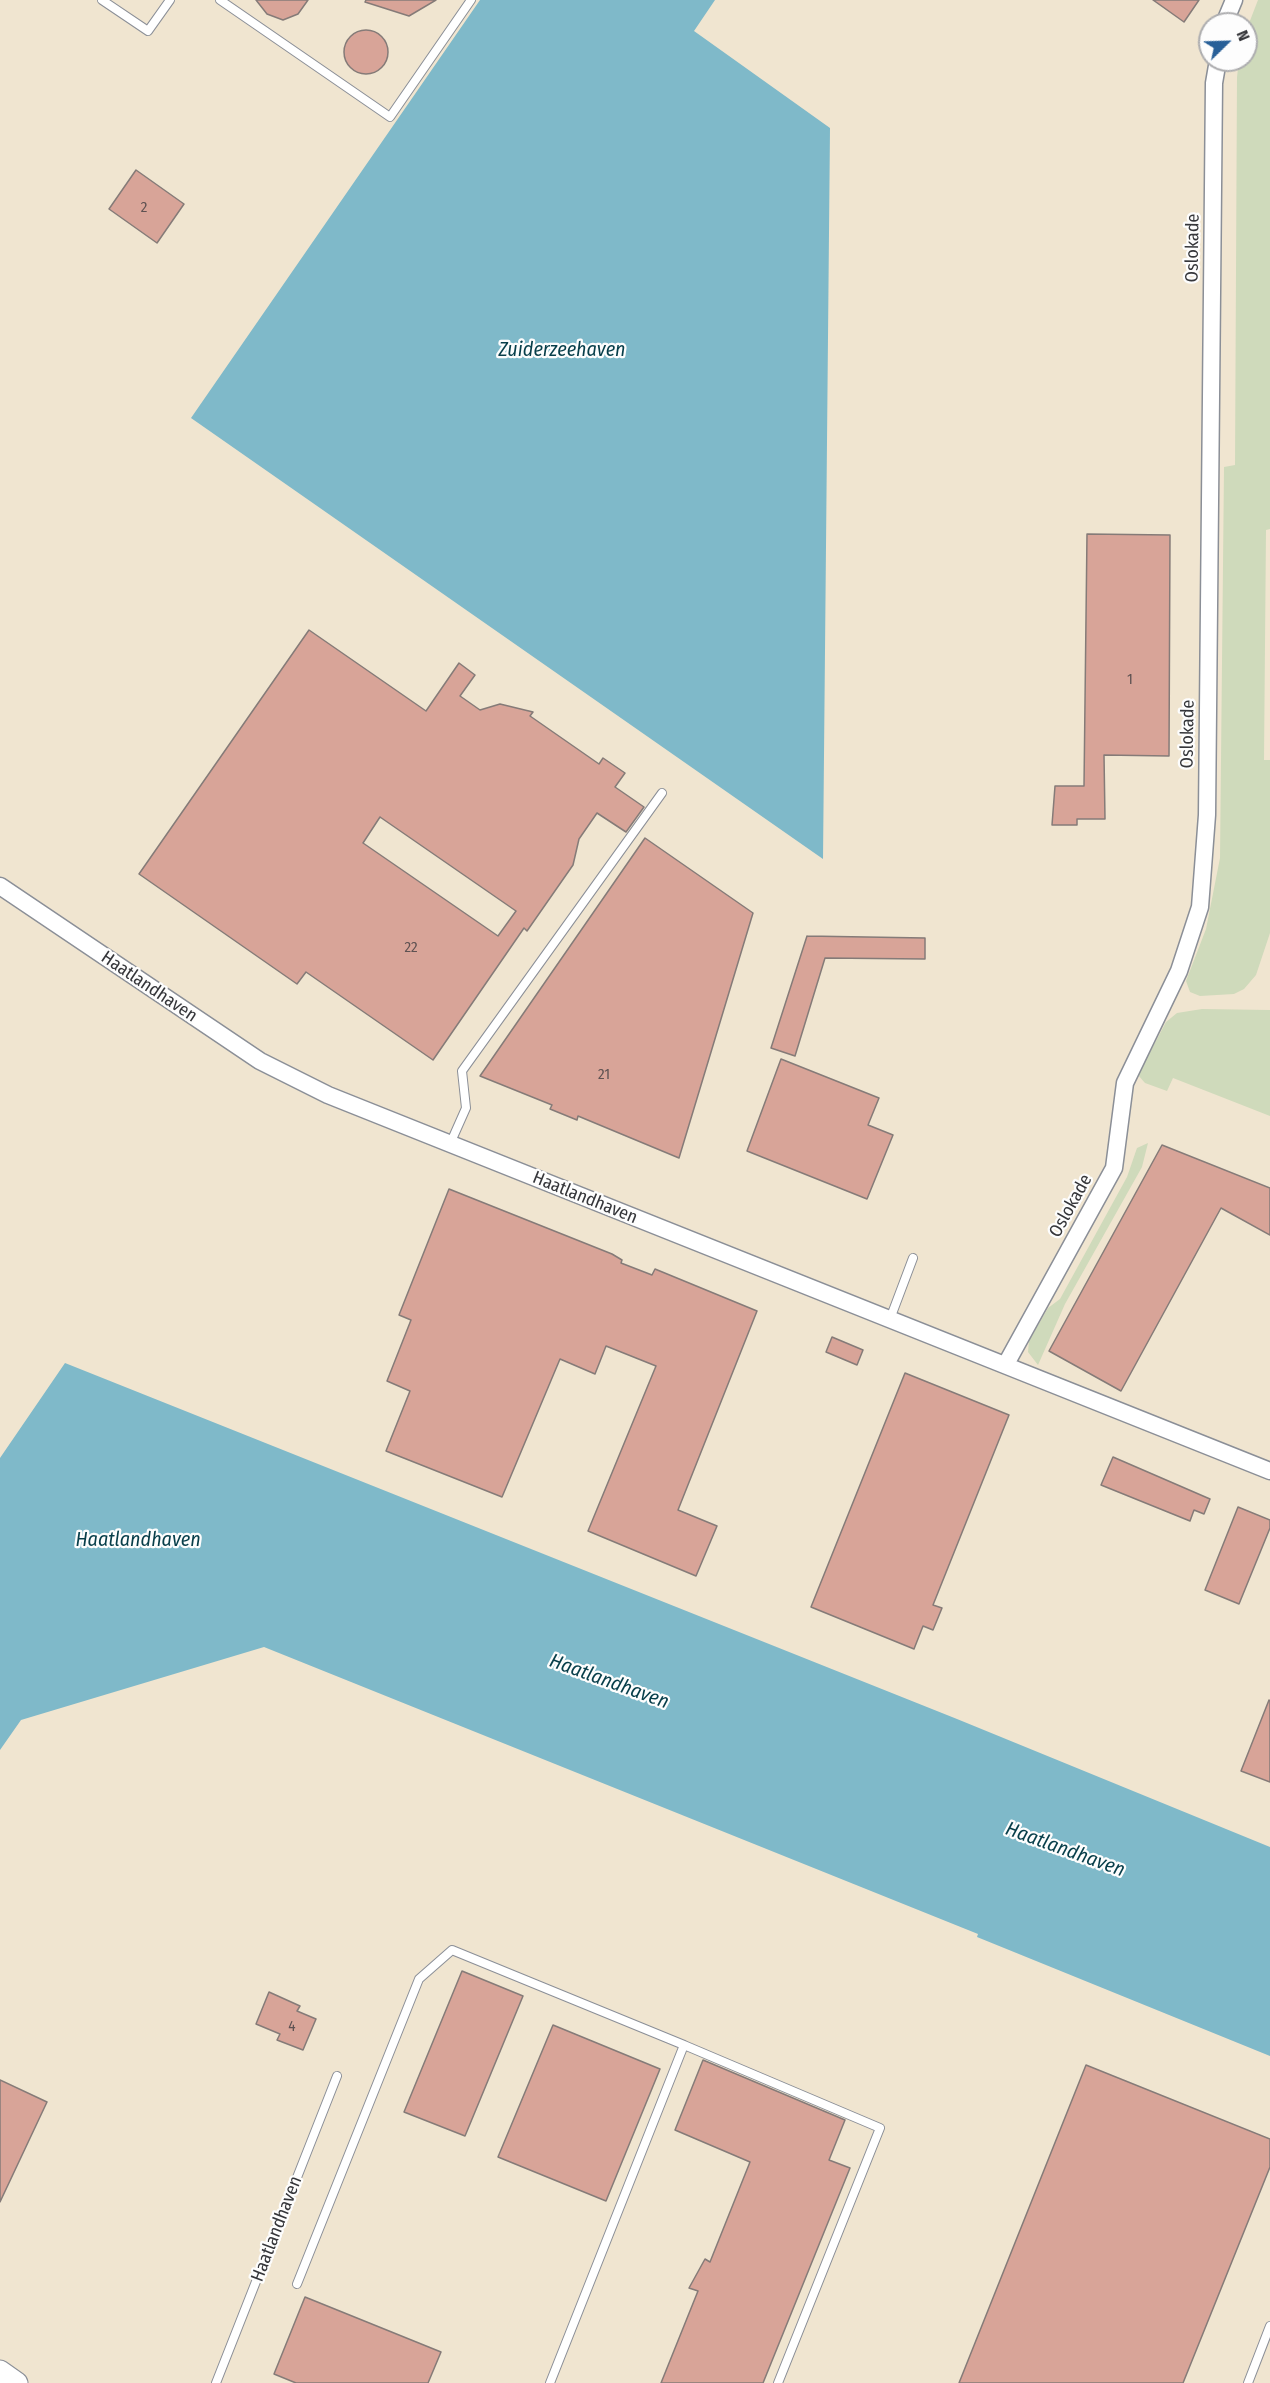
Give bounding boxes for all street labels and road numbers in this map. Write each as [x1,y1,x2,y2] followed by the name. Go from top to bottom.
[1182,214,1204,282] street label: Oslokade
[1177,700,1199,768] street label: Oslokade
[97,947,201,1027] street label: Haatlandhaven
[529,1167,641,1229] street label: Haatlandhaven
[1045,1171,1097,1241] street label: Oslokade
[247,2173,307,2285] street label: Haatlandhaven

